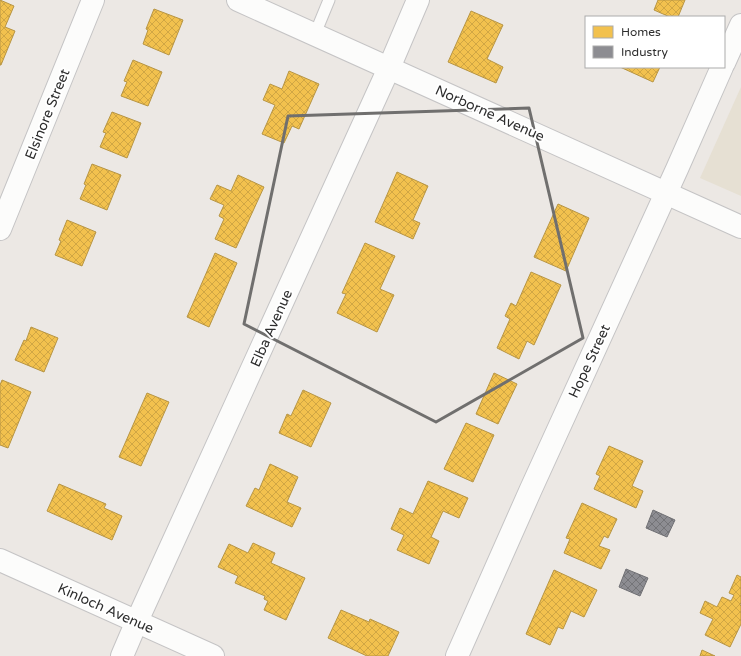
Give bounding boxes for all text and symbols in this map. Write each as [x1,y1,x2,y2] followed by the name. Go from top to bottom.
[585,16,725,68] legend
[621,25,661,39] text: Homes
[621,45,668,59] text: Industry
[22,66,74,162] street label: Elsinore Street
[433,82,547,145] street label: Norborne Avenue
[247,287,296,370] street label: Elba Avenue
[565,321,614,401] street label: Hope Street
[55,580,156,637] street label: Kinloch Avenue

